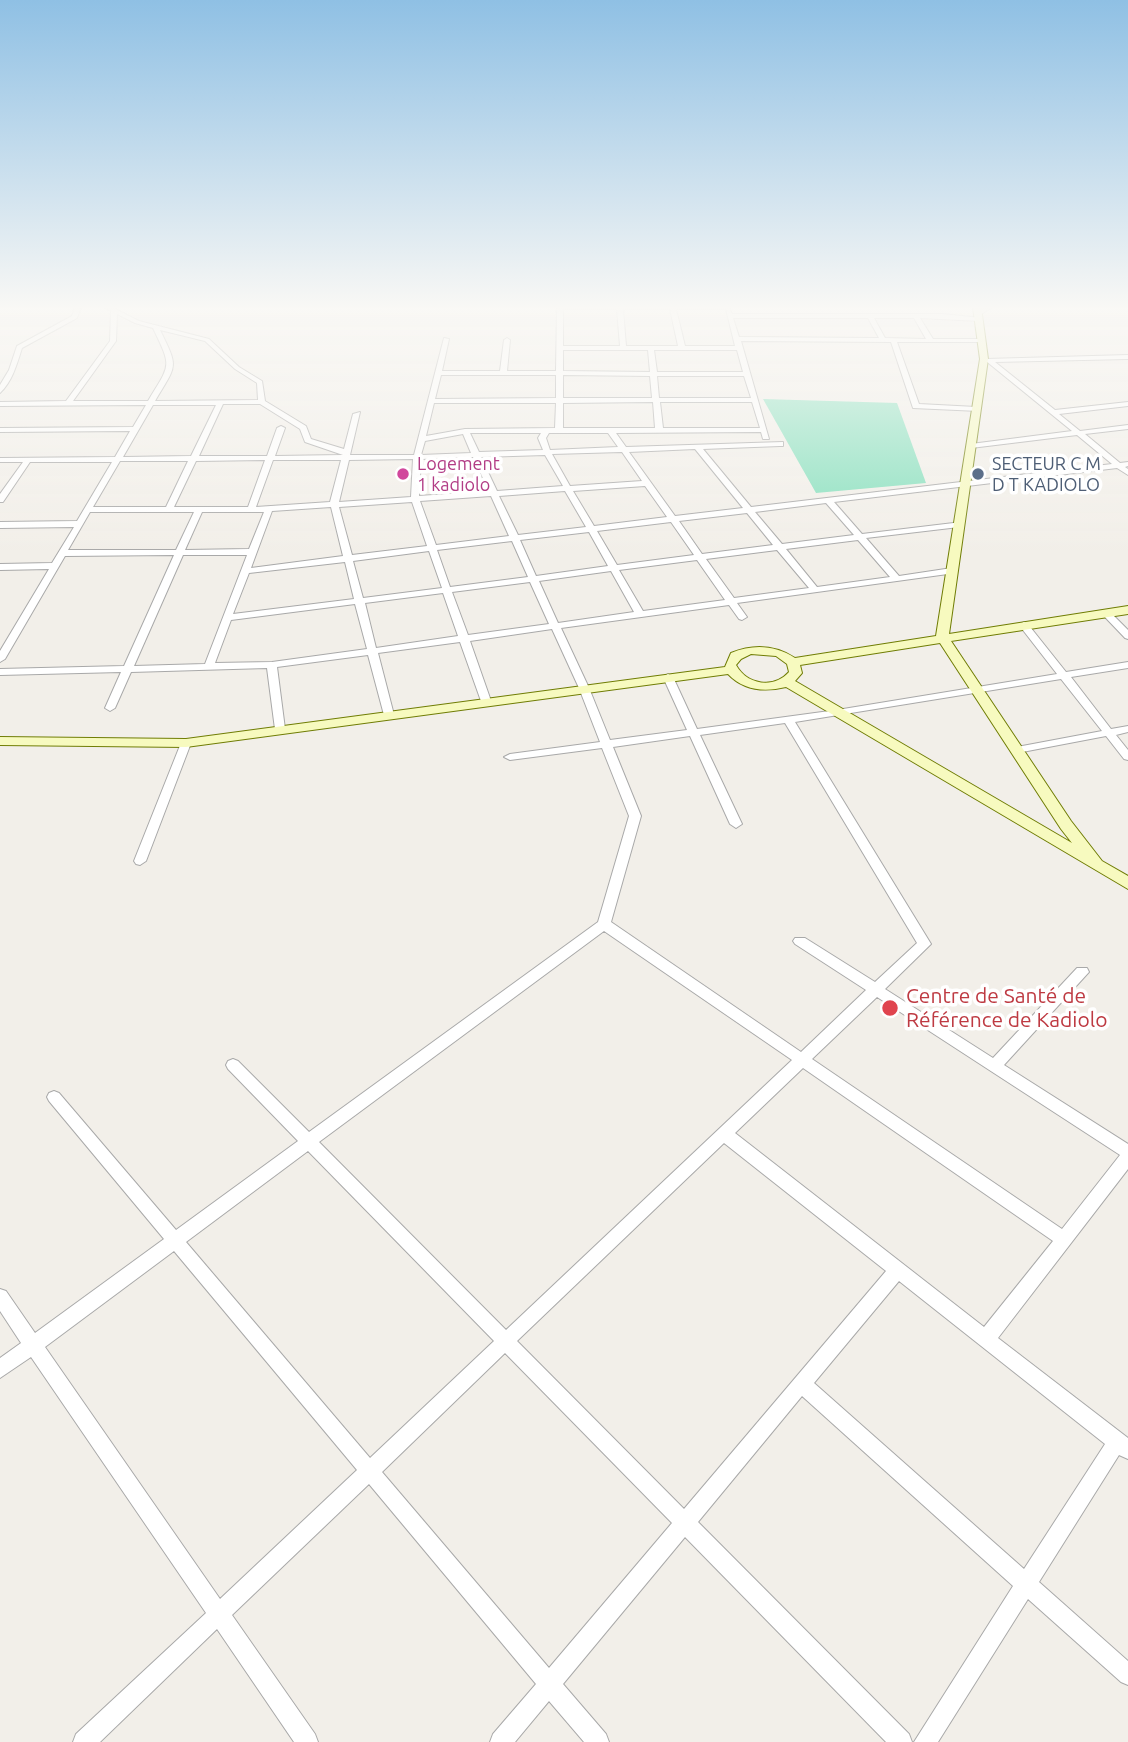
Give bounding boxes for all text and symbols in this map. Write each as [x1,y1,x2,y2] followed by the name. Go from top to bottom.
[417,453,500,496] place label: Logement 1 kadiolo
[992,453,1101,496] place label: SECTEUR C M D T KADIOLO
[395,466,411,482] marker: Logement 1 kadiolo
[970,466,986,482] marker: SECTEUR C M D T KADIOLO
[906,983,1108,1033] place label: Centre de Santé de Référence de Kadiolo
[880,998,900,1018] marker: Centre de Santé de Référence de Kadiolo

